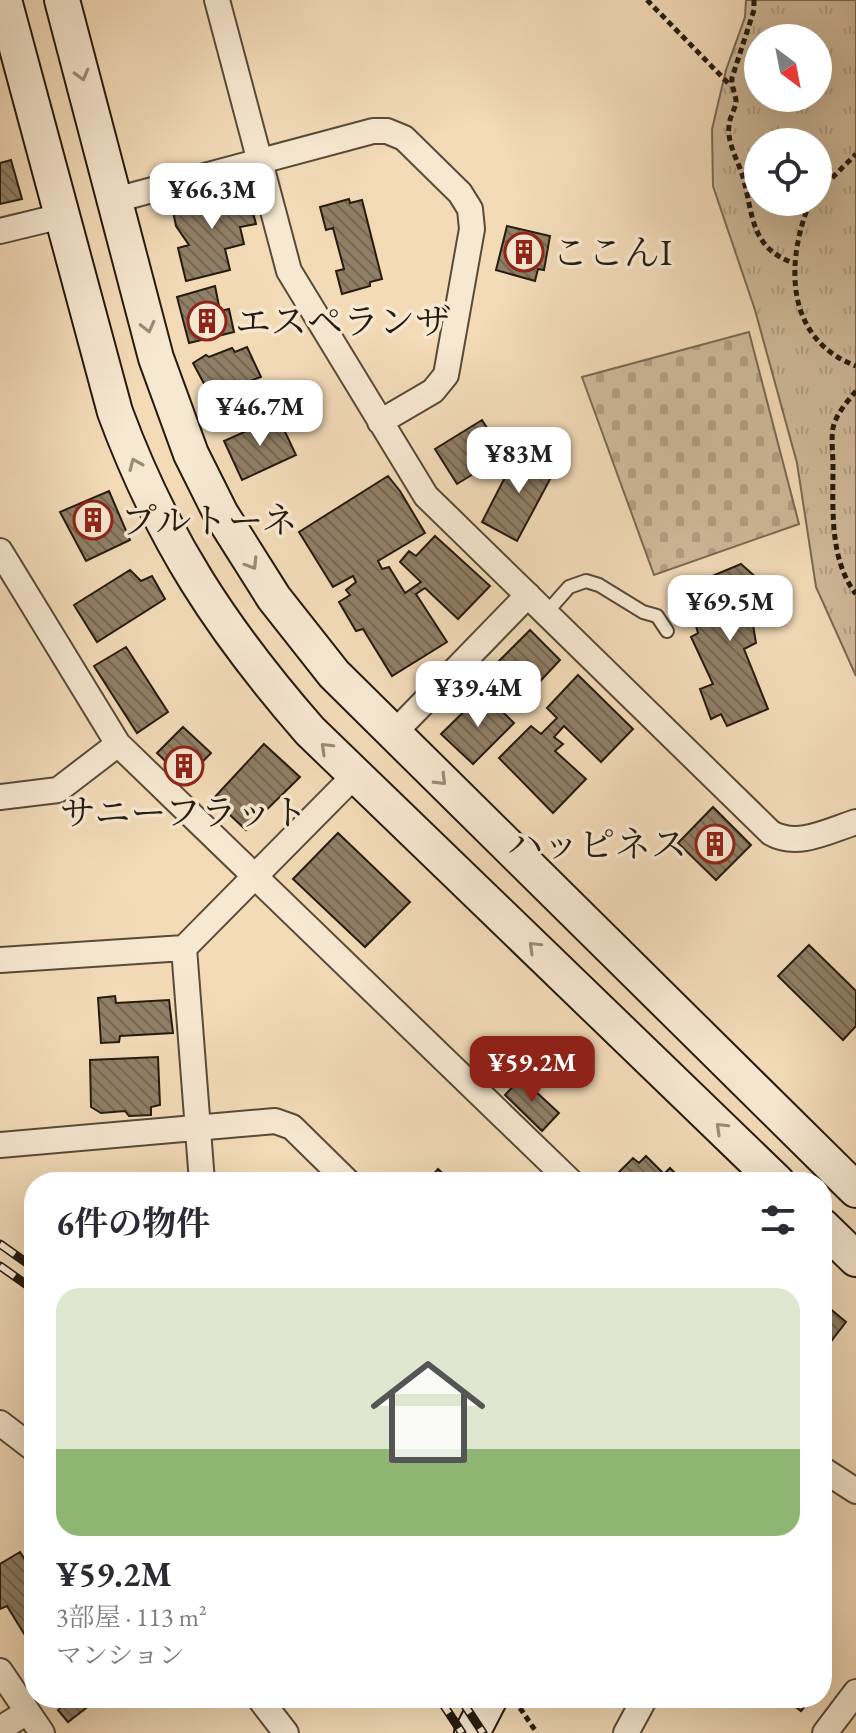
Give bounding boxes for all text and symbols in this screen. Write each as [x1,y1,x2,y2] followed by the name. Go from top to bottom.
[744,24,832,112] north arrow
[744,24,832,216] map controls
[73,68,90,82] one-way arrow
[744,128,832,216] button: locate
[147,163,277,231] pin: ¥66.3M
[168,172,256,206] text: ¥66.3M
[552,229,672,276] place label: ここんⅠ
[503,231,545,273] building icon: ここんⅠ
[235,298,451,345] place label: エスペランザ
[186,300,228,342] building icon: エスペランザ
[139,320,156,333] one-way arrow
[195,380,325,448] pin: ¥46.7M
[216,389,304,423] text: ¥46.7M
[472,427,566,495] pin: ¥83M
[485,436,553,470] text: ¥83M
[129,458,145,472] one-way arrow
[121,497,298,544] place label: プルトーネ
[72,499,114,541] building icon: プルトーネ
[243,555,258,570] one-way arrow
[665,575,795,643] pin: ¥69.5M
[686,584,774,618] text: ¥69.5M
[413,661,543,729] pin: ¥39.4M
[434,670,522,704] text: ¥39.4M
[321,742,335,757] one-way arrow
[163,745,205,787] building icon: サニーフラット
[432,771,446,785] one-way arrow
[60,789,308,836] place label: サニーフラット
[507,821,687,868] place label: ハッピネス
[694,823,736,865] building icon: ハッピネス
[529,942,543,957] one-way arrow
[467,1036,597,1104] pin: ¥59.2M
[488,1045,576,1079] text: ¥59.2M
[716,1123,730,1137] one-way arrow
[756,1198,800,1242] icon: filters
[56,1201,210,1245] text: 6件の物件
[356,1340,500,1484] icon: home
[56,1552,172,1596] text: ¥59.2M
[56,1600,207,1634] text: 3部屋 · 113 m²
[56,1638,185,1672] text: マンション

